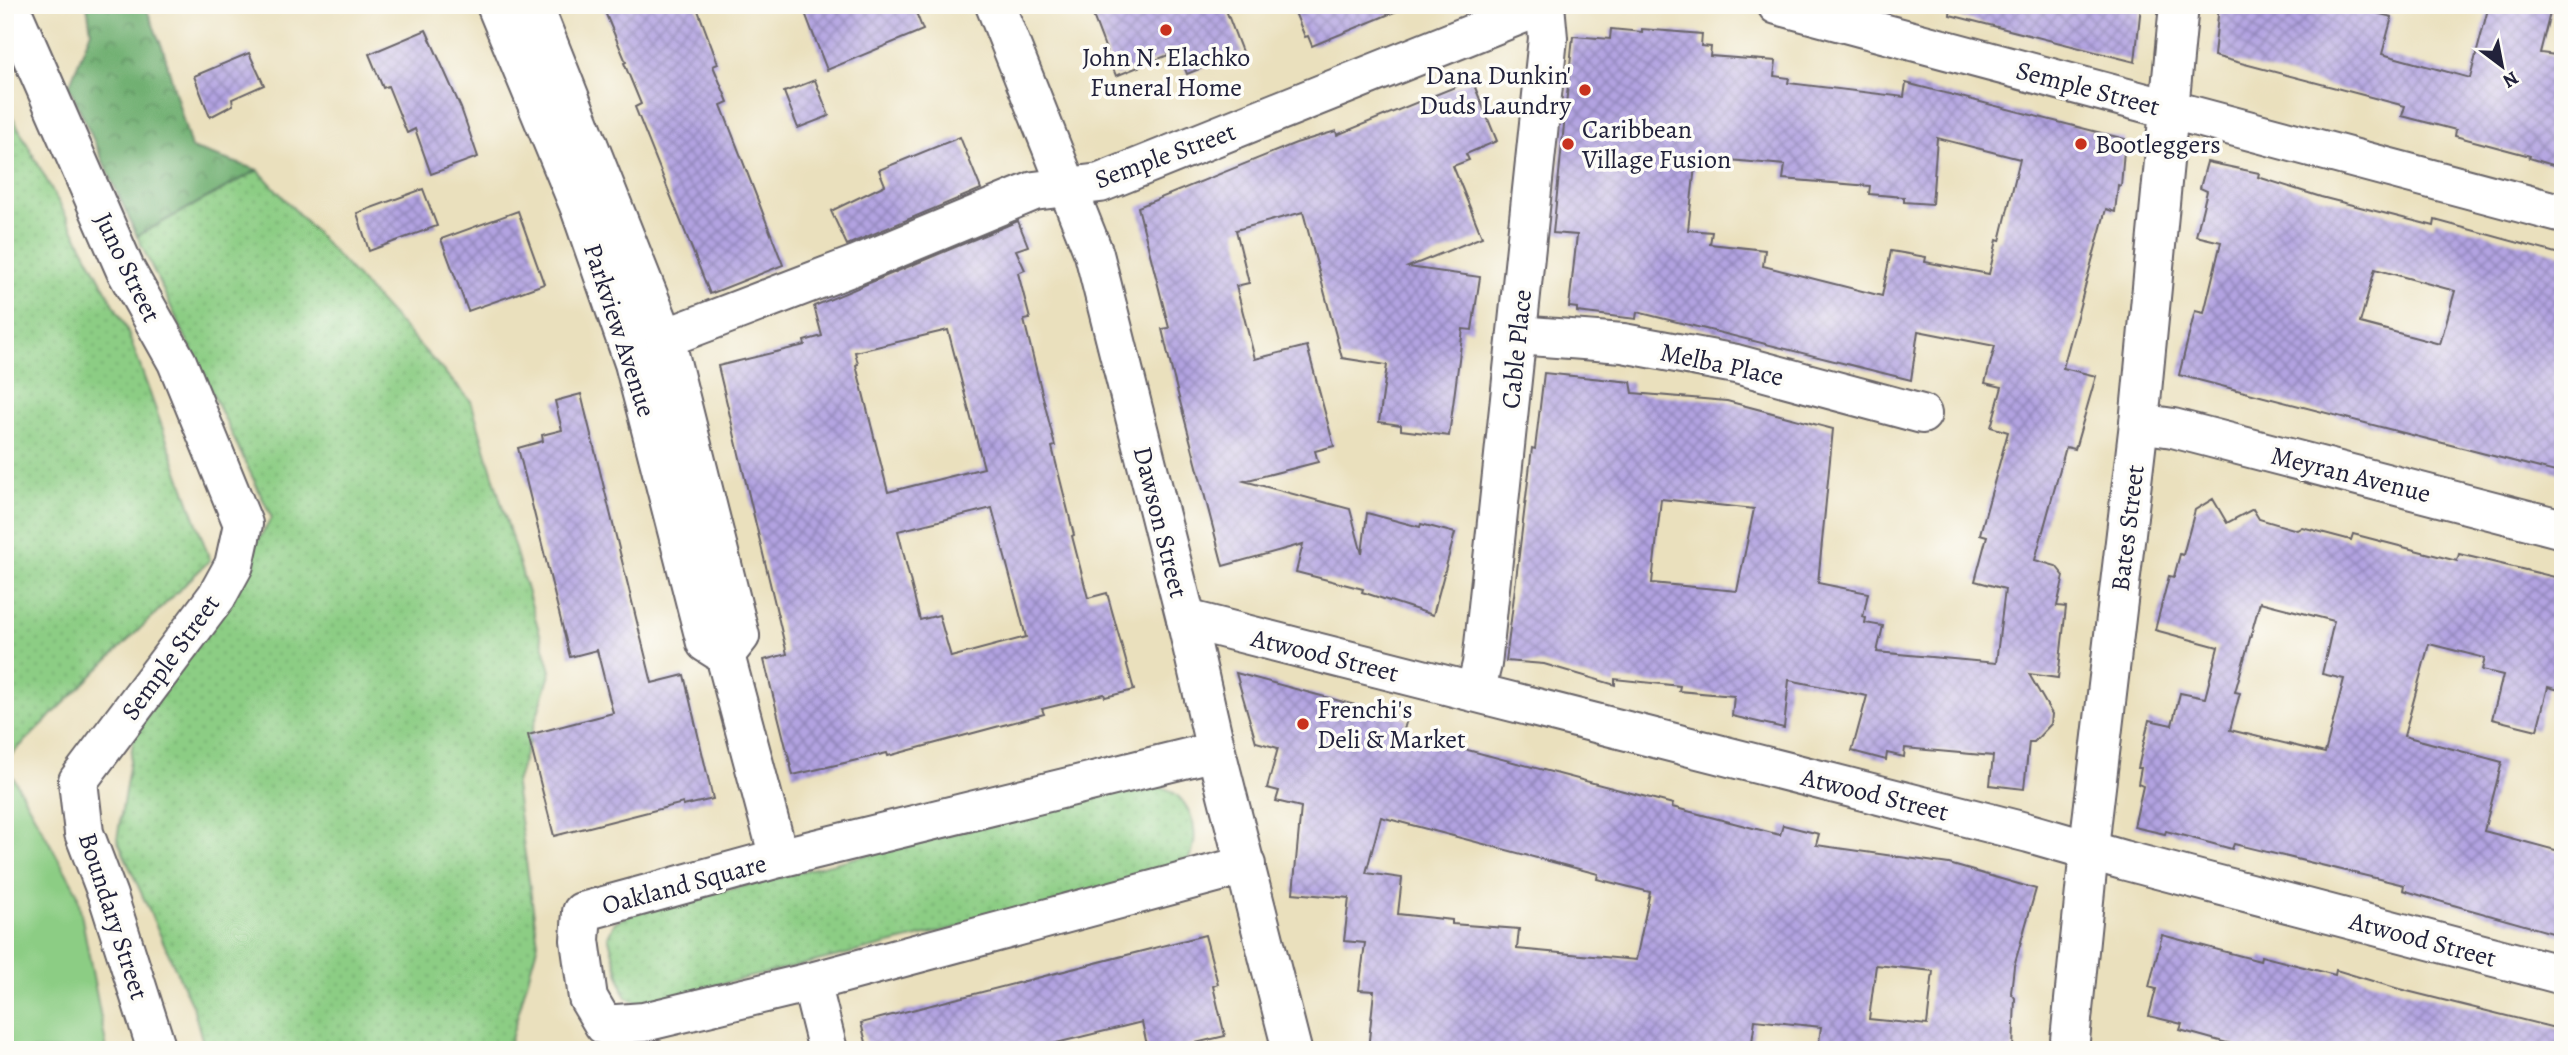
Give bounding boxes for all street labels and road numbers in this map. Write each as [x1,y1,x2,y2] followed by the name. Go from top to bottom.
[2012,53,2164,125] street label: Semple Street
[1090,114,1241,197] street label: Semple Street
[86,206,169,328] street label: Juno Street
[575,239,664,421] street label: Parkview Avenue
[1493,288,1540,410] street label: Cable Place
[1657,334,1787,395] street label: Melba Place
[2267,438,2434,511] street label: Meyran Avenue
[1125,443,1196,602] street label: Dawson Street
[2102,462,2153,593] street label: Bates Street
[113,587,228,727] street label: Semple Street
[1247,620,1403,691] street label: Atwood Street
[1797,759,1953,830] street label: Atwood Street
[70,828,157,1005] street label: Boundary Street
[598,846,770,923] street label: Oakland Square
[2345,903,2501,976] street label: Atwood Street

